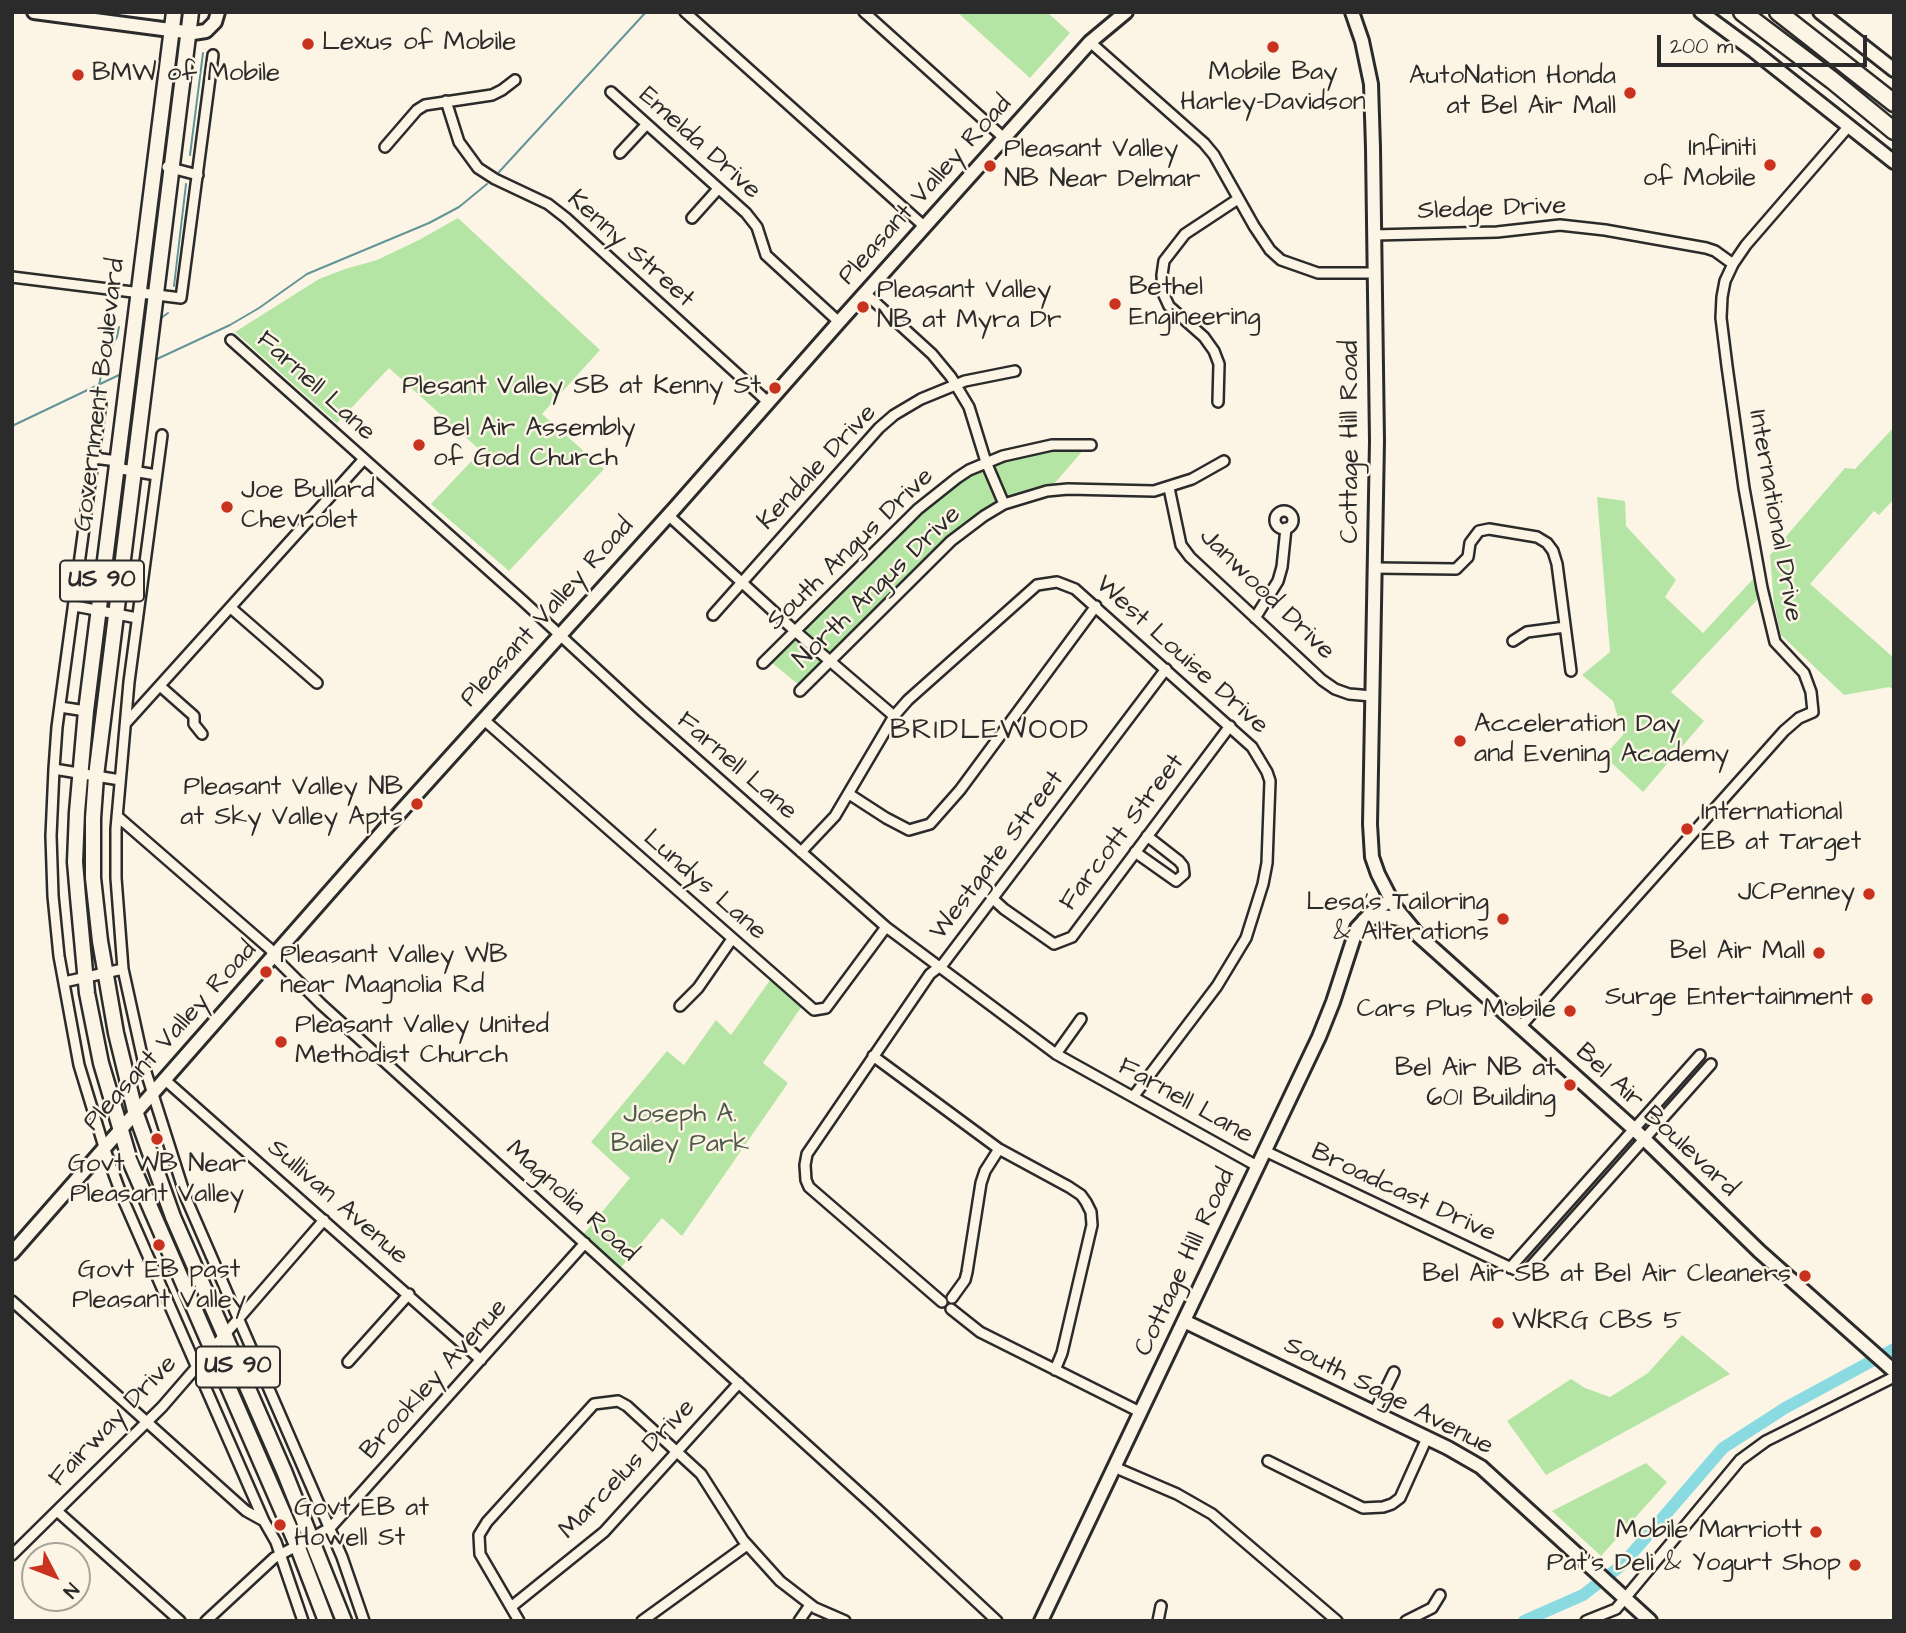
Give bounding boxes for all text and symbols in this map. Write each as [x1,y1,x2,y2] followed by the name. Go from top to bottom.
[1661,21,1871,65] scale bar
[322,28,516,60] place label: Lexus of Mobile
[1670,32,1733,61] text: 200 m
[300,36,316,52] marker: Lexus of Mobile
[1265,39,1281,55] marker: Mobile Bay Harley-Davidson
[1180,58,1366,119] place label: Mobile Bay Harley-Davidson
[92,59,280,91] place label: BMW of Mobile
[1409,62,1616,124] place label: AutoNation Honda at Bel Air Mall
[70,67,86,83] marker: BMW of Mobile
[632,81,766,207] street label: Emelda Drive
[1622,85,1638,101] marker: AutoNation Honda at Bel Air Mall
[833,90,1019,292] street label: Pleasant Valley Road
[1643,134,1756,196] place label: Infiniti of Mobile
[1004,135,1200,196] place label: Pleasant Valley NB Near Delmar
[1762,157,1778,173] marker: Infiniti of Mobile
[982,158,998,174] marker: Pleasant Valley NB Near Delmar
[560,185,700,315] street label: Kenny Street
[1417,192,1567,228] street label: Sledge Drive
[69,257,133,533] street label: Government Boulevard
[1129,273,1261,334] place label: Bethel Engineering
[877,276,1061,338] place label: Pleasant Valley NB at Myra Dr
[1107,296,1123,312] marker: Bethel Engineering
[855,299,871,315] marker: Pleasant Valley NB at Myra Dr
[249,325,381,449] street label: Farnell Lane
[1336,340,1368,544] street label: Cottage Hill Road
[402,372,761,404] place label: Plesant Valley SB at Kenny St
[767,380,783,396] marker: Plesant Valley SB at Kenny St
[752,399,884,537] street label: Kendale Drive
[1740,408,1808,624] street label: International Drive
[433,414,635,476] place label: Bel Air Assembly of God Church
[411,437,427,453] marker: Bel Air Assembly of God Church
[761,462,941,638] street label: South Angus Drive
[241,476,375,538] place label: Joe Bullard Chevrolet
[219,499,235,515] marker: Joe Bullard Chevrolet
[788,500,968,676] street label: North Angus Drive
[455,512,641,714] street label: Pleasant Valley Road
[1192,522,1340,668] street label: Janwood Drive
[60,560,144,602] road number: US 90
[1088,570,1274,742] street label: West Louise Drive
[669,706,803,828] street label: Farnell Lane
[1474,710,1729,772] place label: Acceleration Day and Evening Academy
[891,715,1089,749] district label: BRIDLEWOOD
[1452,733,1468,749] marker: Acceleration Day and Evening Academy
[1054,748,1192,918] street label: Farcott Street
[924,765,1072,947] street label: Westgate Street
[180,773,403,834] place label: Pleasant Valley NB at Sky Valley Apts
[409,796,425,812] marker: Pleasant Valley NB at Sky Valley Apts
[1701,798,1861,860] place label: International EB at Target
[1679,821,1695,837] marker: International EB at Target
[636,824,772,948] street label: Lundys Lane
[1738,878,1855,910] place label: JCPenney
[1861,886,1877,902] marker: JCPenney
[1306,888,1489,950] place label: Lesa's Tailoring & Alterations
[1495,911,1511,927] marker: Lesa's Tailoring & Alterations
[78,936,264,1138] street label: Pleasant Valley Road
[1670,937,1805,969] place label: Bel Air Mall
[280,941,508,1002] place label: Pleasant Valley WB near Magnolia Rd
[1811,945,1827,961] marker: Bel Air Mall
[258,964,274,980] marker: Pleasant Valley WB near Magnolia Rd
[1605,983,1853,1015] place label: Surge Entertainment
[1859,991,1875,1007] marker: Surge Entertainment
[1356,995,1556,1027] place label: Cars Plus Mobile
[1562,1003,1578,1019] marker: Cars Plus Mobile
[295,1011,549,1072] place label: Pleasant Valley United Methodist Church
[273,1034,289,1050] marker: Pleasant Valley United Methodist Church
[1568,1038,1744,1204] street label: Bel Air Boulevard
[1112,1052,1258,1152] street label: Farnell Lane
[1395,1054,1556,1116] place label: Bel Air NB at 601 Building
[1562,1077,1578,1093] marker: Bel Air NB at 601 Building
[611,1100,749,1162] park label: Joseph A. Bailey Park
[149,1131,165,1147] marker: Govt WB Near Pleasant Valley
[260,1133,414,1273] street label: Sullivan Avenue
[498,1134,644,1270] street label: Magnolia Road
[1306,1138,1500,1250] street label: Broadcast Drive
[68,1150,246,1212] place label: Govt WB Near Pleasant Valley
[1129,1164,1243,1362] street label: Cottage Hill Road
[151,1237,167,1253] marker: Govt EB past Pleasant Valley
[72,1256,246,1318] place label: Govt EB past Pleasant Valley
[1422,1260,1791,1292] place label: Bel Air SB at Bel Air Cleaners
[1797,1268,1813,1284] marker: Bel Air SB at Bel Air Cleaners
[355,1293,515,1467] street label: Brookley Avenue
[1512,1307,1682,1339] place label: WKRG CBS 5
[1490,1315,1506,1331] marker: WKRG CBS 5
[1278,1331,1498,1463] street label: South Sage Avenue
[196,1346,280,1387] road number: US 90
[43,1350,185,1494] street label: Fairway Drive
[553,1393,703,1547] street label: Marcelus Drive
[294,1494,429,1556] place label: Govt EB at Howell St
[1616,1516,1802,1548] place label: Mobile Marriott
[272,1517,288,1533] marker: Govt EB at Howell St
[1808,1524,1824,1540] marker: Mobile Marriott
[21,1542,91,1612] north arrow
[1547,1549,1841,1581] place label: Pat's Deli & Yogurt Shop
[1847,1557,1863,1573] marker: Pat's Deli & Yogurt Shop
[56,1577,85,1604] text: N

